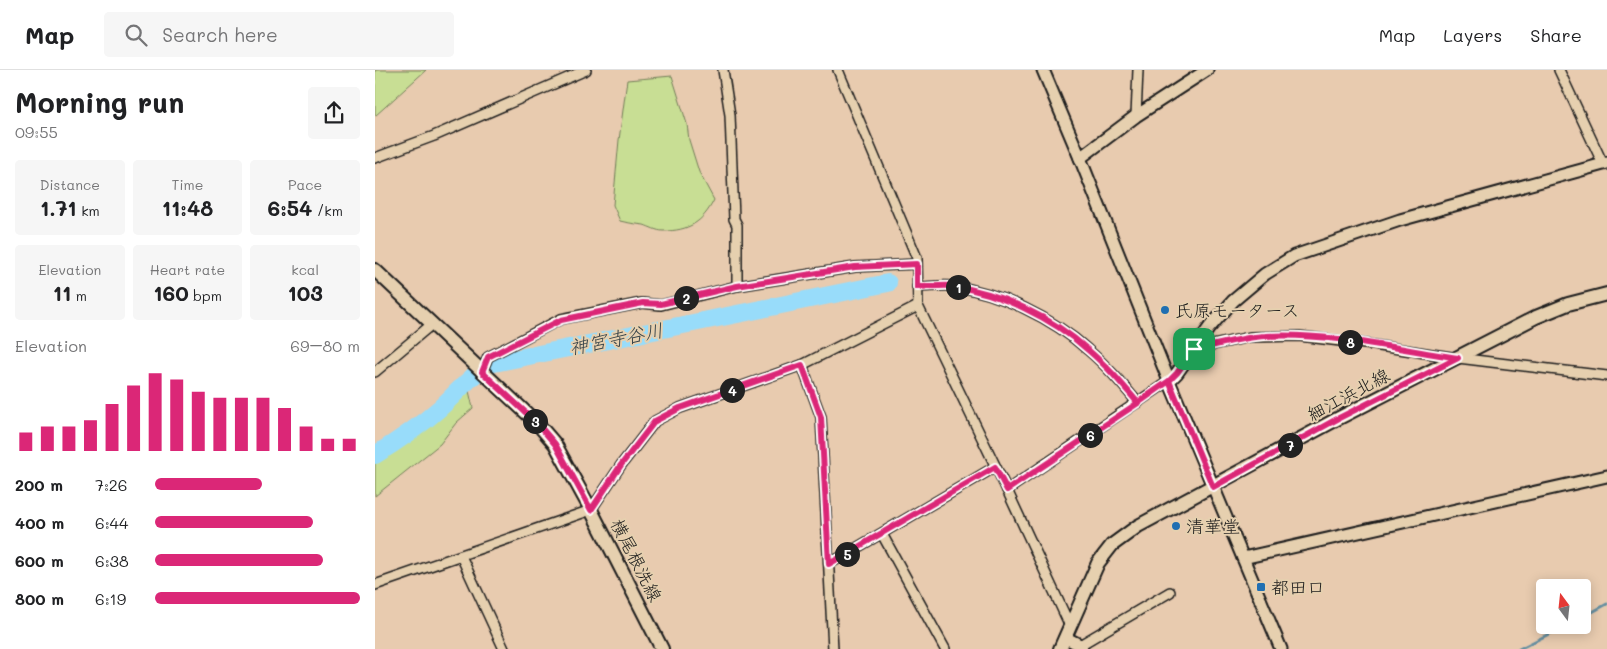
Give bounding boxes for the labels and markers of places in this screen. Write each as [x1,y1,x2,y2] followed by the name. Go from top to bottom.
[945,274,971,300] pin: 1
[673,286,699,310] pin: 2
[1175,298,1300,322] place label: 氏原モータース
[1159,304,1171,316] marker: 氏原モータース
[1173,328,1215,370] pin
[1337,330,1363,354] pin: 8
[719,378,745,402] pin: 4
[523,408,547,434] pin: 3
[1077,422,1103,448] pin: 6
[1277,432,1303,458] pin: 7
[1186,514,1240,538] place label: 清華堂
[1170,520,1182,532] marker: 清華堂
[835,542,859,566] pin: 5
[1271,575,1325,599] place label: 都田口
[1255,581,1267,593] marker: 都田口

